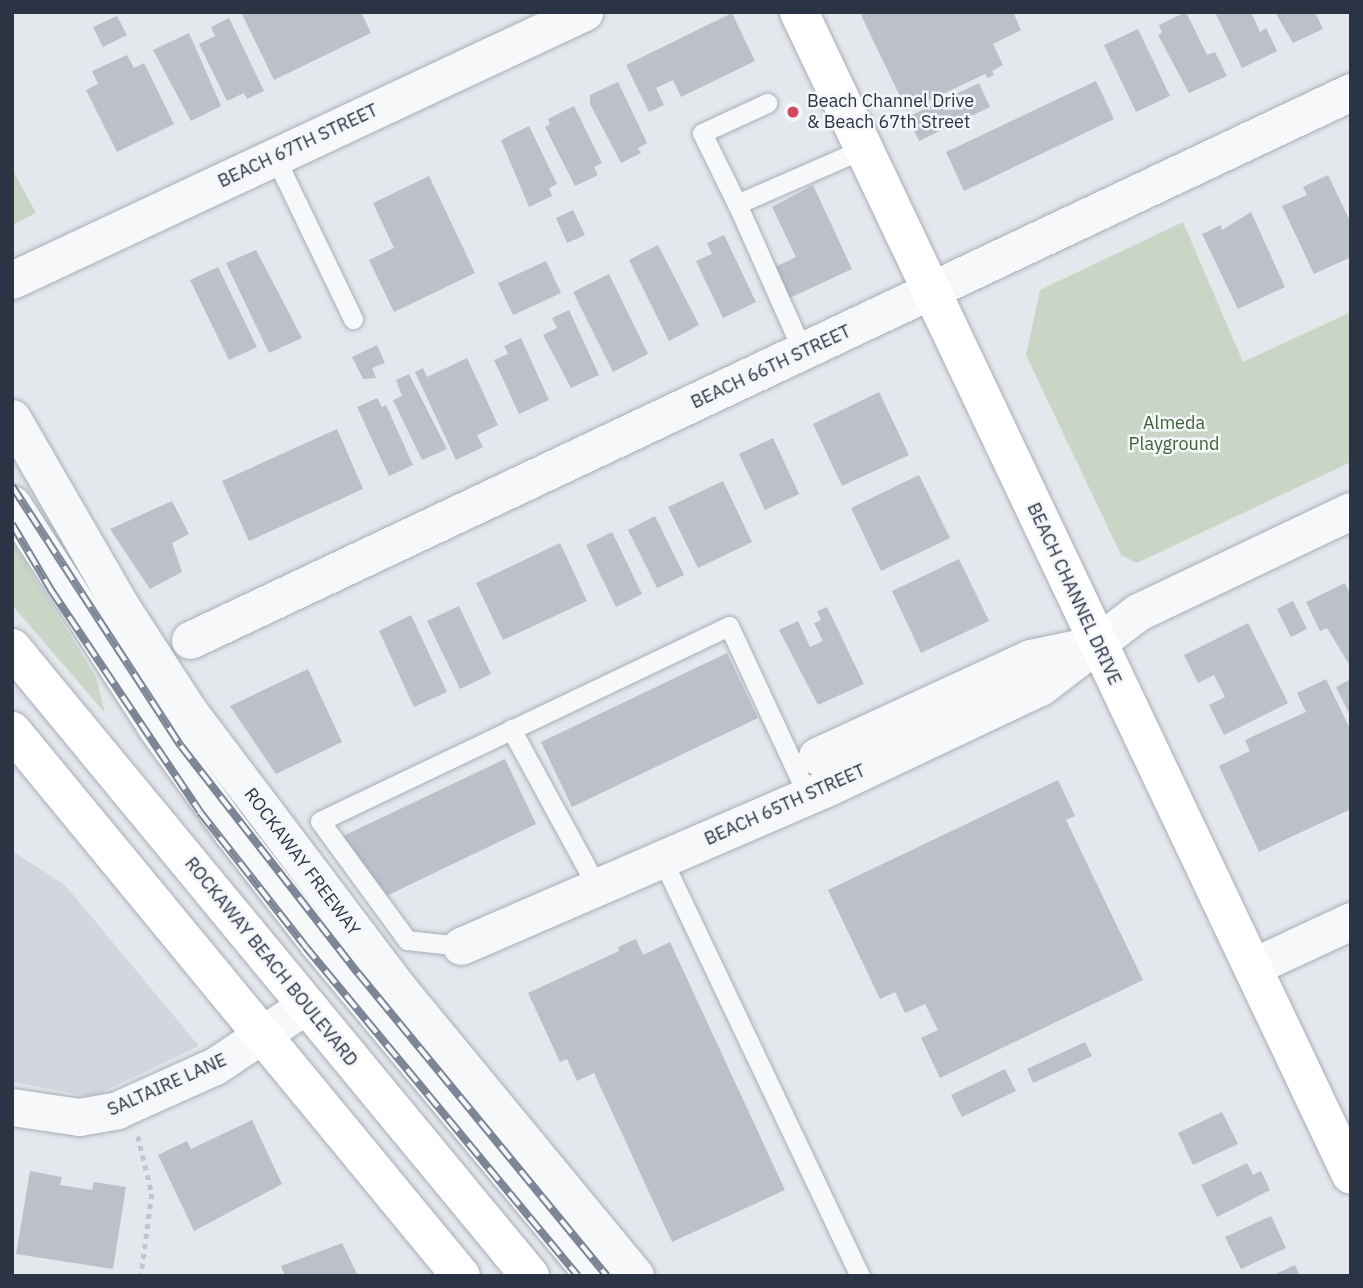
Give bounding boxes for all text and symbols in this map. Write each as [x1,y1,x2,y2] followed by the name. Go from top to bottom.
[807,91,974,134] place label: Beach Channel Drive & Beach 67th Street
[215,99,381,193] street label: BEACH 67TH STREET
[785,104,801,120] marker: Beach Channel Drive & Beach 67th Street
[688,320,854,414] street label: BEACH 66TH STREET
[1129,413,1219,456] park label: Almeda Playground
[1022,499,1126,689] street label: BEACH CHANNEL DRIVE
[701,760,869,850] street label: BEACH 65TH STREET
[239,784,365,940] street label: ROCKAWAY FREEWAY
[180,853,362,1071] street label: ROCKAWAY BEACH BOULEVARD
[104,1049,230,1121] street label: SALTAIRE LANE

